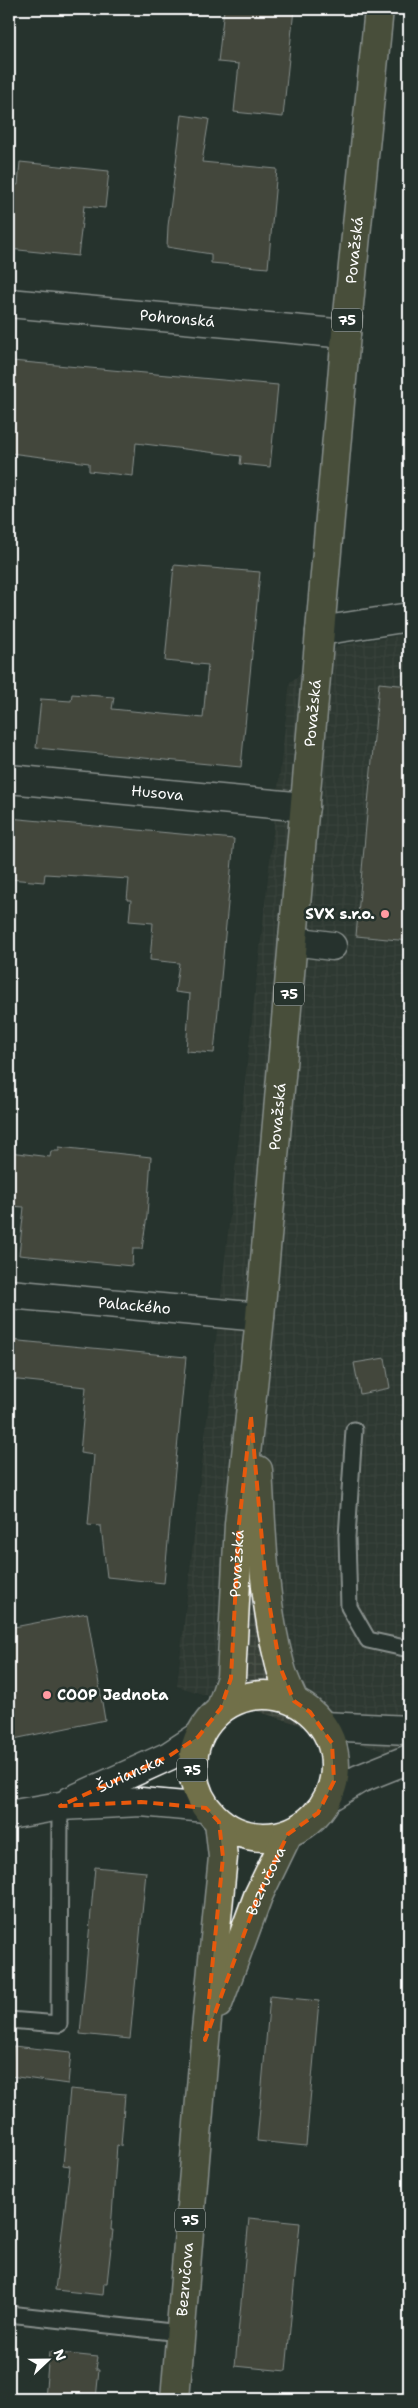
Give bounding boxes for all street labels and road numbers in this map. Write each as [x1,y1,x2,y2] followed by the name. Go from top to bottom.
[341,215,368,285] street label: Považská
[139,305,216,332] street label: Pohronská
[332,308,362,332] road number: 75
[300,678,326,748] street label: Považská
[130,781,185,806] street label: Husova
[274,982,304,1006] road number: 75
[265,1081,290,1151] street label: Považská
[97,1292,172,1319] street label: Palackého
[225,1529,249,1598] street label: Považská
[94,1750,167,1797] street label: Šurianska
[177,1758,207,1782] road number: 75
[242,1843,291,1918] street label: Bezručova
[175,2208,205,2232] road number: 75
[172,2241,198,2317] street label: Bezručova

